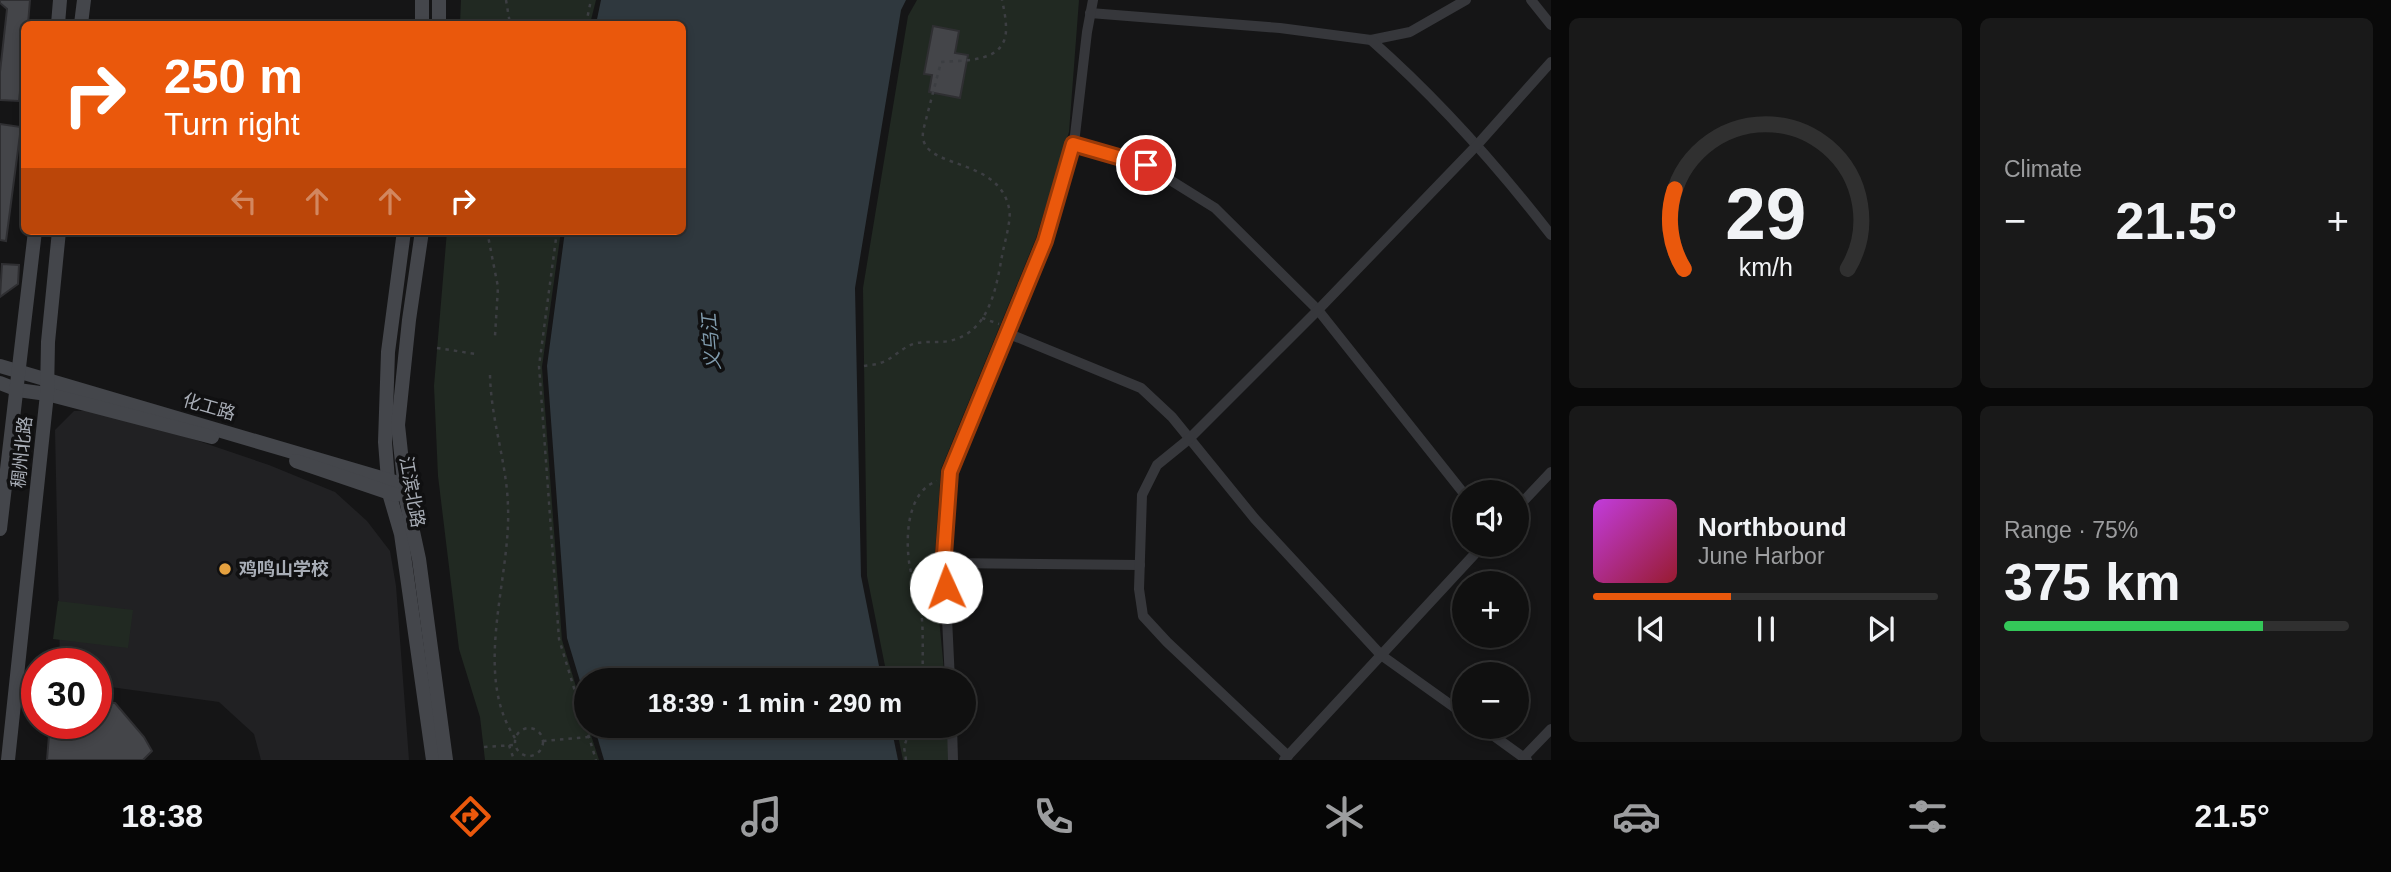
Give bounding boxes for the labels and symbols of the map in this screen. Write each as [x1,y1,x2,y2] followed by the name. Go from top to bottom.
[1116,135,1176,195] pin
[698,311,724,371] water label: 义乌江
[180,390,238,424] street label: 化工路
[8,415,36,489] street label: 稠州北路
[396,455,428,529] street label: 江滨北路
[909,550,983,624] position arrow
[239,559,329,579] place label: 鸡鸣山学校
[217,561,233,577] marker: 鸡鸣山学校
[21,648,112,739] speed limit sign: 30

